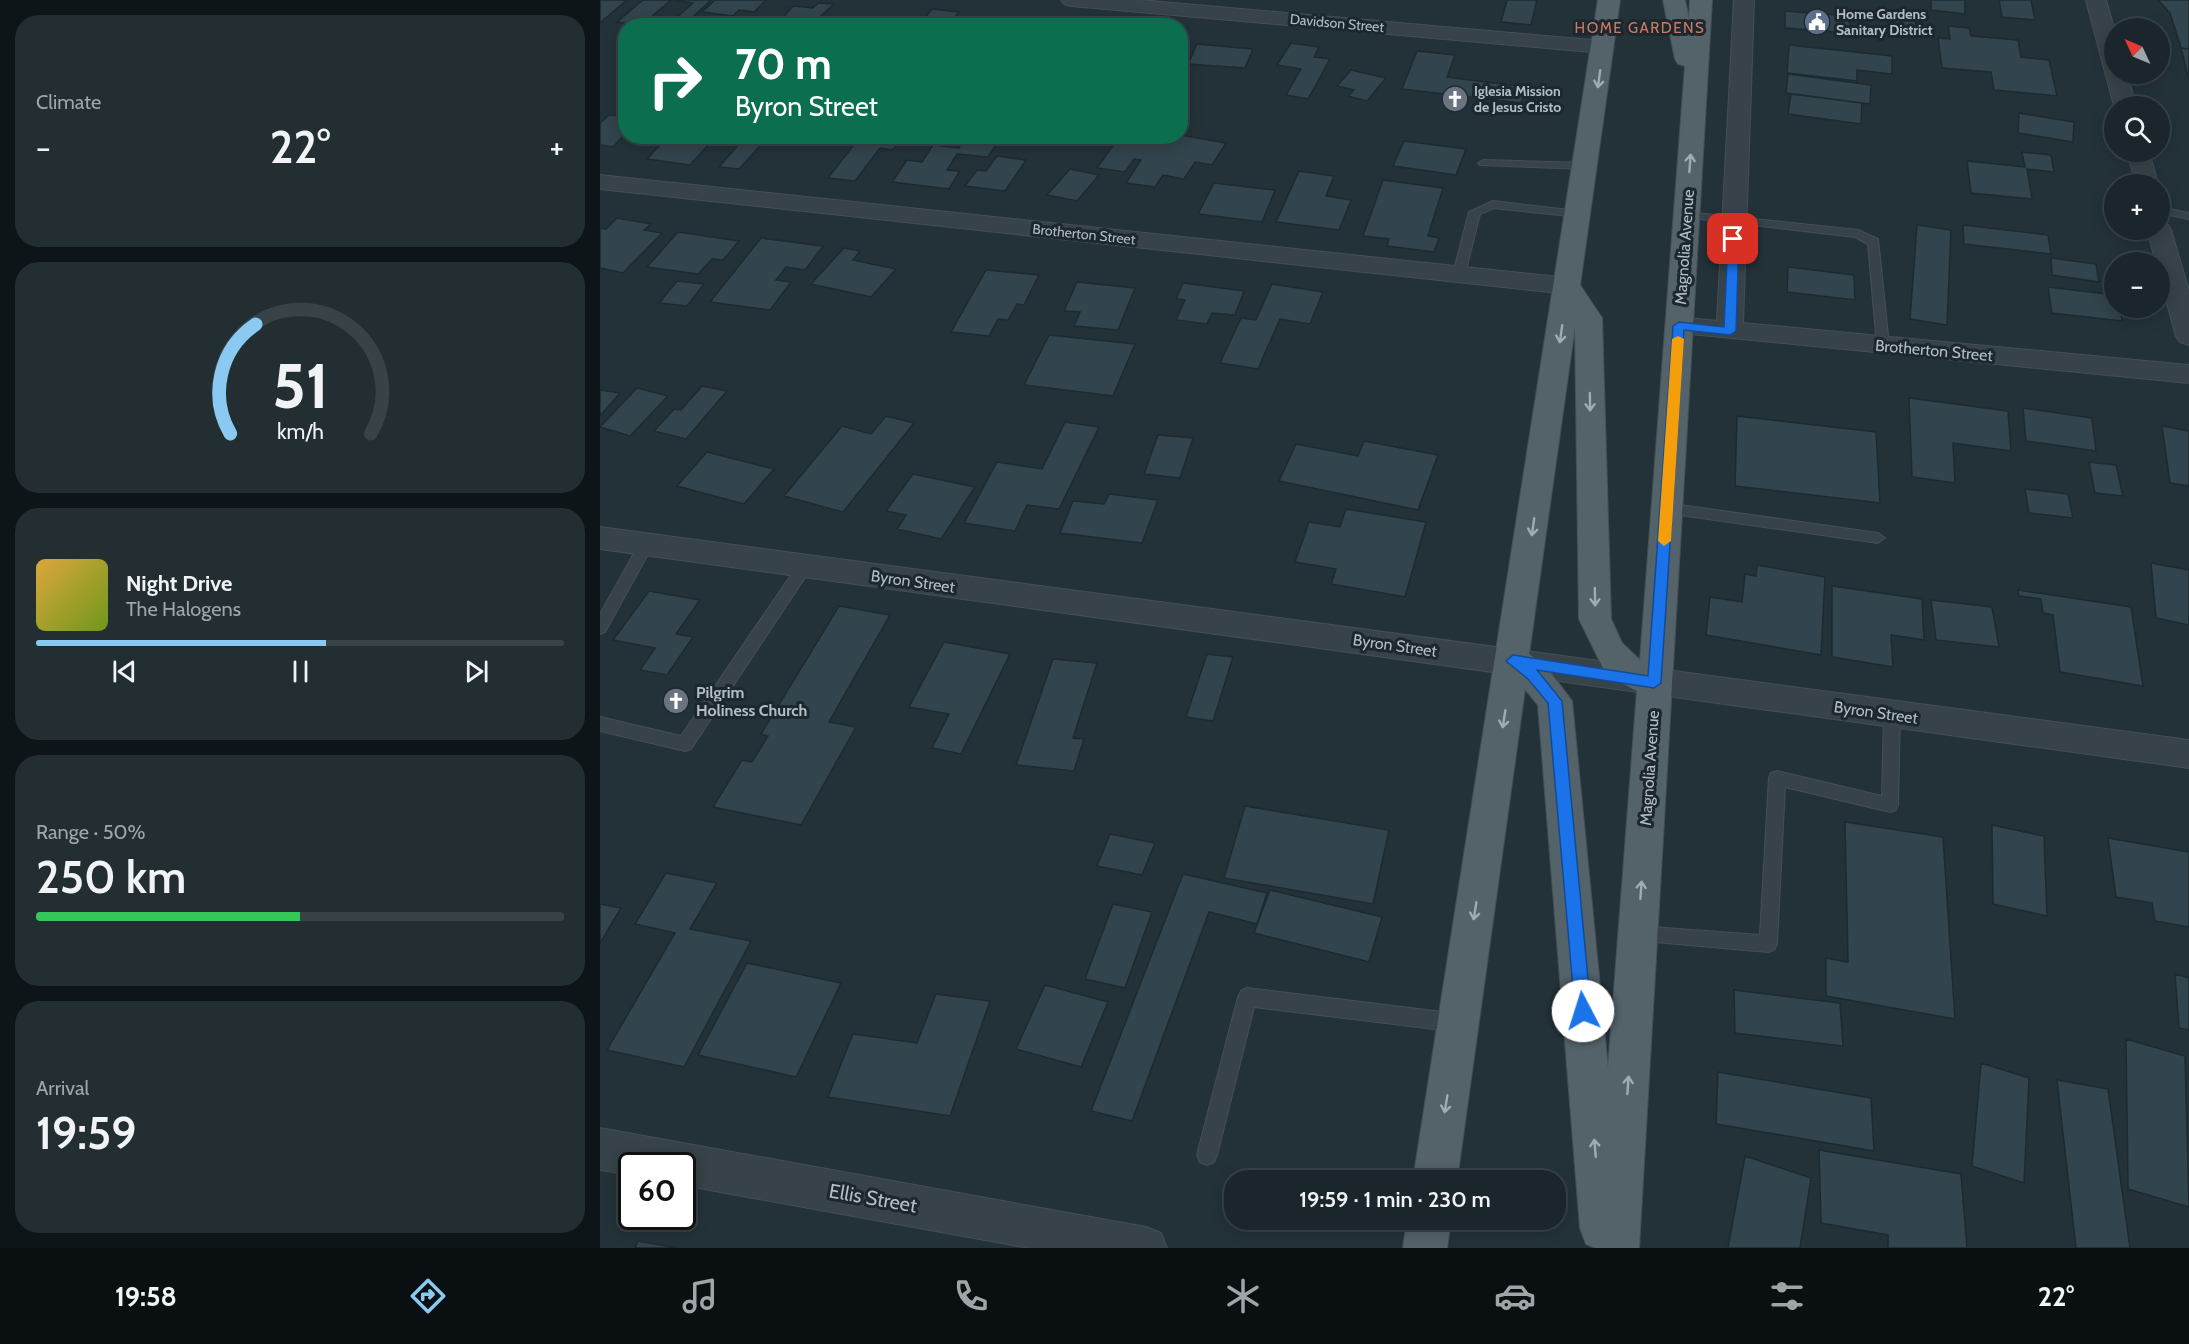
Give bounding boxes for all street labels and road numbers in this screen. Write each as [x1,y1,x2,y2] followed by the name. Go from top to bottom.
[1289,10,1385,36] street label: Davidson Street
[1671,189,1698,305] street label: Magnolia Avenue
[1032,220,1137,248] street label: Brotherton Street
[1874,336,1994,365] street label: Brotherton Street
[870,566,957,597] street label: Byron Street
[1352,630,1439,661] street label: Byron Street
[1833,697,1920,728] street label: Byron Street
[1636,710,1663,826] street label: Magnolia Avenue
[827,1178,919,1218] street label: Ellis Street

